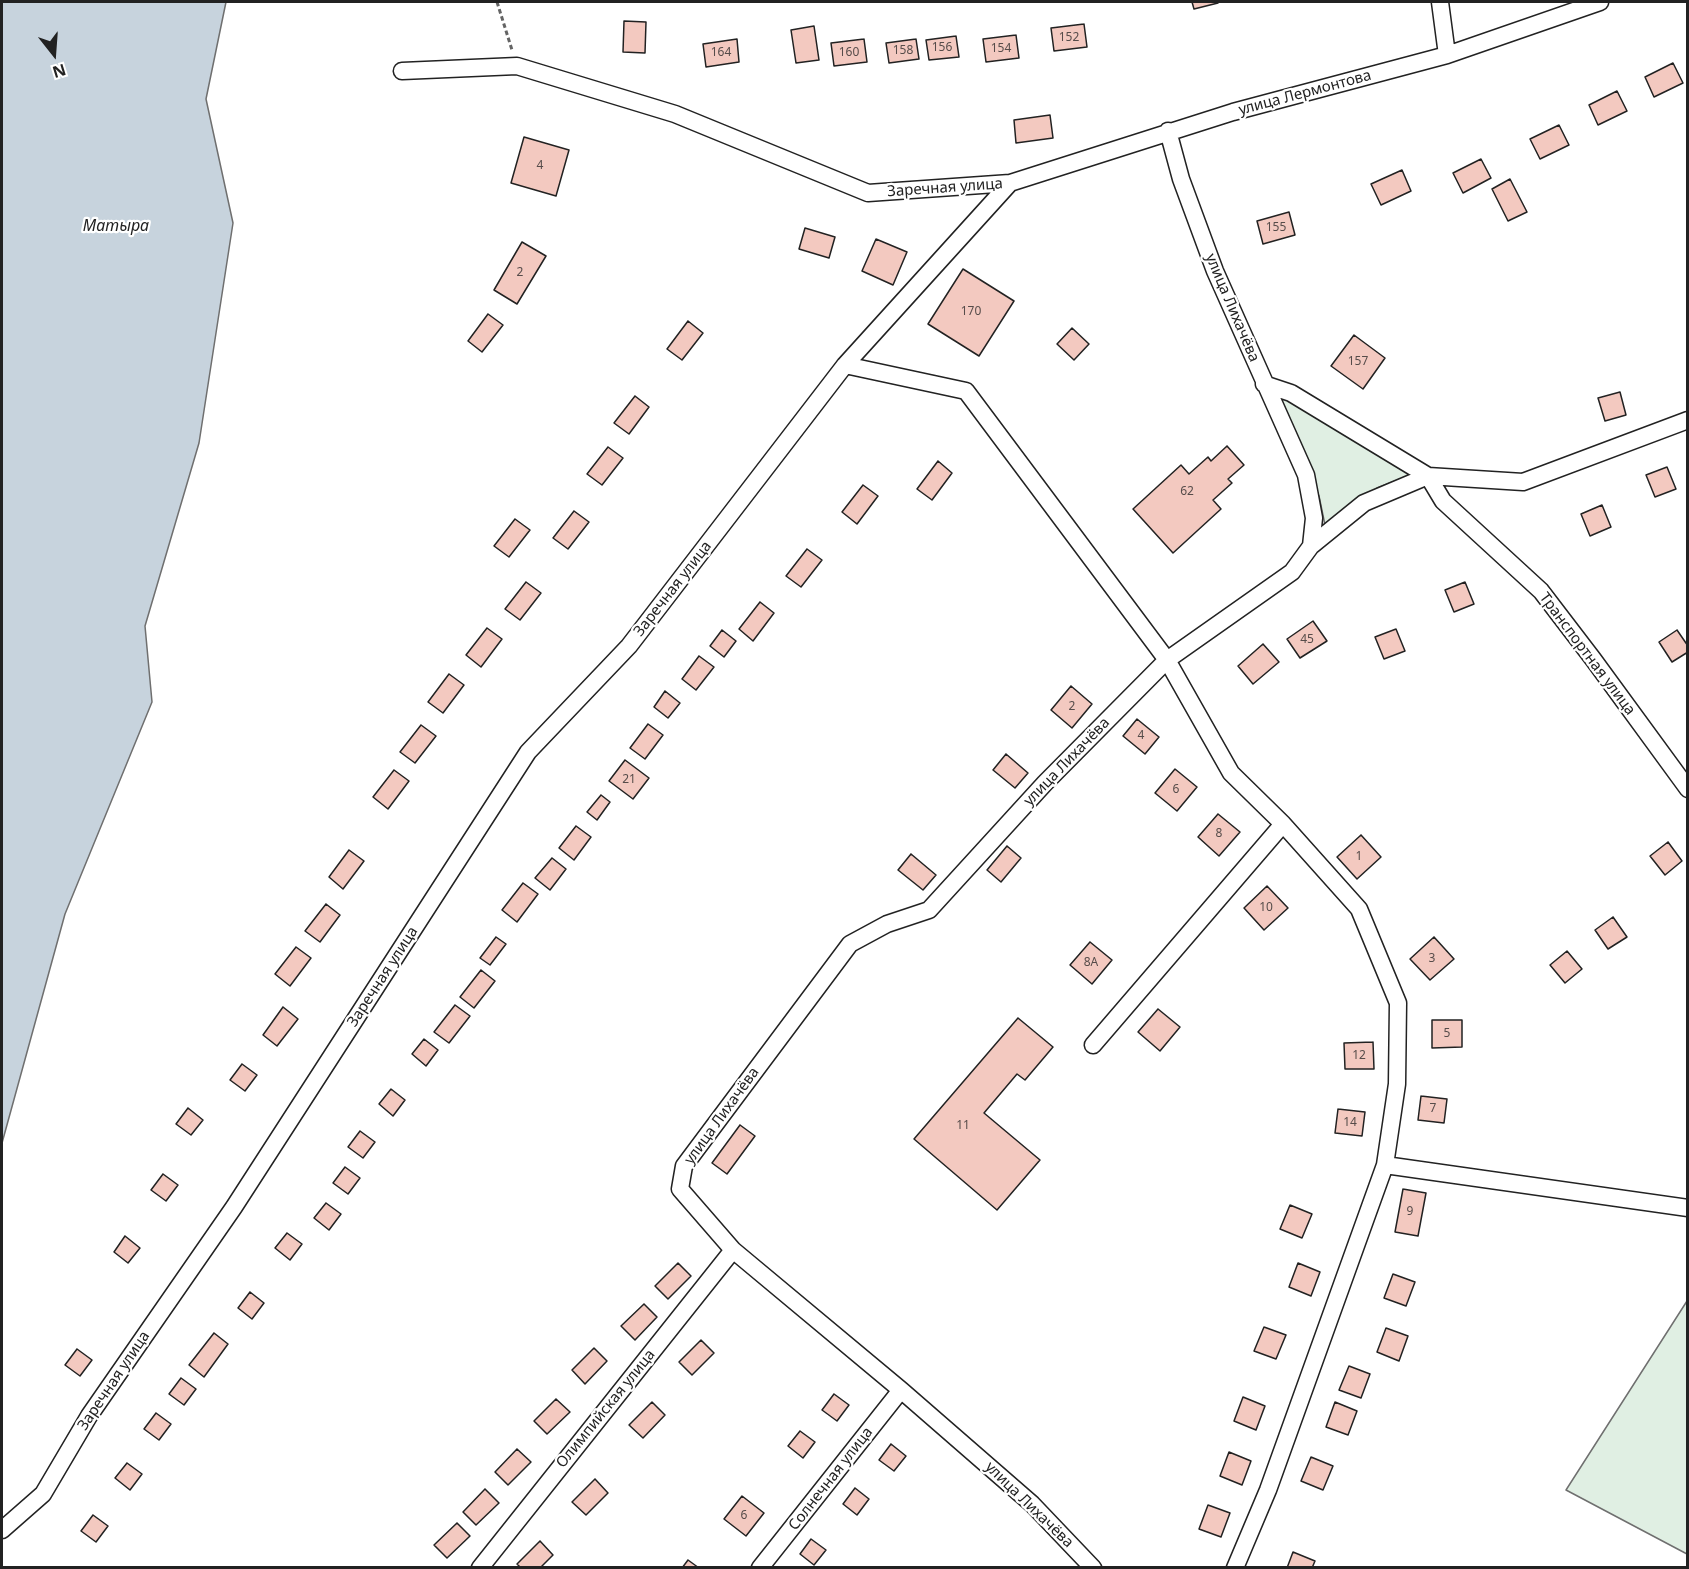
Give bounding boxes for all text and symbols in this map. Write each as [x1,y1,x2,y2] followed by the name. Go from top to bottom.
[24,24,84,84] north arrow
[1059,31,1079,45] house number: 152
[932,41,952,55] house number: 156
[991,42,1011,56] house number: 154
[893,44,913,58] house number: 158
[711,46,731,60] house number: 164
[839,46,859,60] house number: 160
[50,59,69,84] text: N
[1237,67,1373,119] street label: улица Лермонтова
[537,159,543,173] house number: 4
[887,175,1003,201] street label: Заречная улица
[83,216,149,236] water label: Матыра
[1266,221,1286,235] house number: 155
[1201,251,1263,365] street label: улица Лихачёва
[517,266,523,280] house number: 2
[961,305,981,319] house number: 170
[1348,355,1368,369] house number: 157
[1180,485,1194,499] house number: 62
[630,538,716,640] street label: Заречная улица
[1535,589,1639,719] street label: Транспортная улица
[1300,633,1314,647] house number: 45
[1069,700,1075,714] house number: 2
[1020,714,1114,810] street label: улица Лихачёва
[1138,729,1144,743] house number: 4
[622,773,636,787] house number: 21
[1173,783,1179,797] house number: 6
[1216,827,1222,841] house number: 8
[1356,850,1362,864] house number: 1
[1259,901,1273,915] house number: 10
[344,924,422,1030] street label: Заречная улица
[1429,952,1435,966] house number: 3
[1084,956,1098,970] house number: 8А
[1444,1027,1450,1041] house number: 5
[1352,1049,1366,1063] house number: 12
[681,1064,763,1168] street label: улица Лихачёва
[1430,1102,1436,1116] house number: 7
[1343,1116,1357,1130] house number: 14
[956,1119,970,1133] house number: 11
[1407,1205,1413,1219] house number: 9
[74,1328,154,1434] street label: Заречная улица
[553,1346,659,1472] street label: Олимпийская улица
[785,1424,877,1534] street label: Солнечная улица
[981,1458,1077,1552] street label: улица Лихачёва
[741,1509,747,1523] house number: 6

